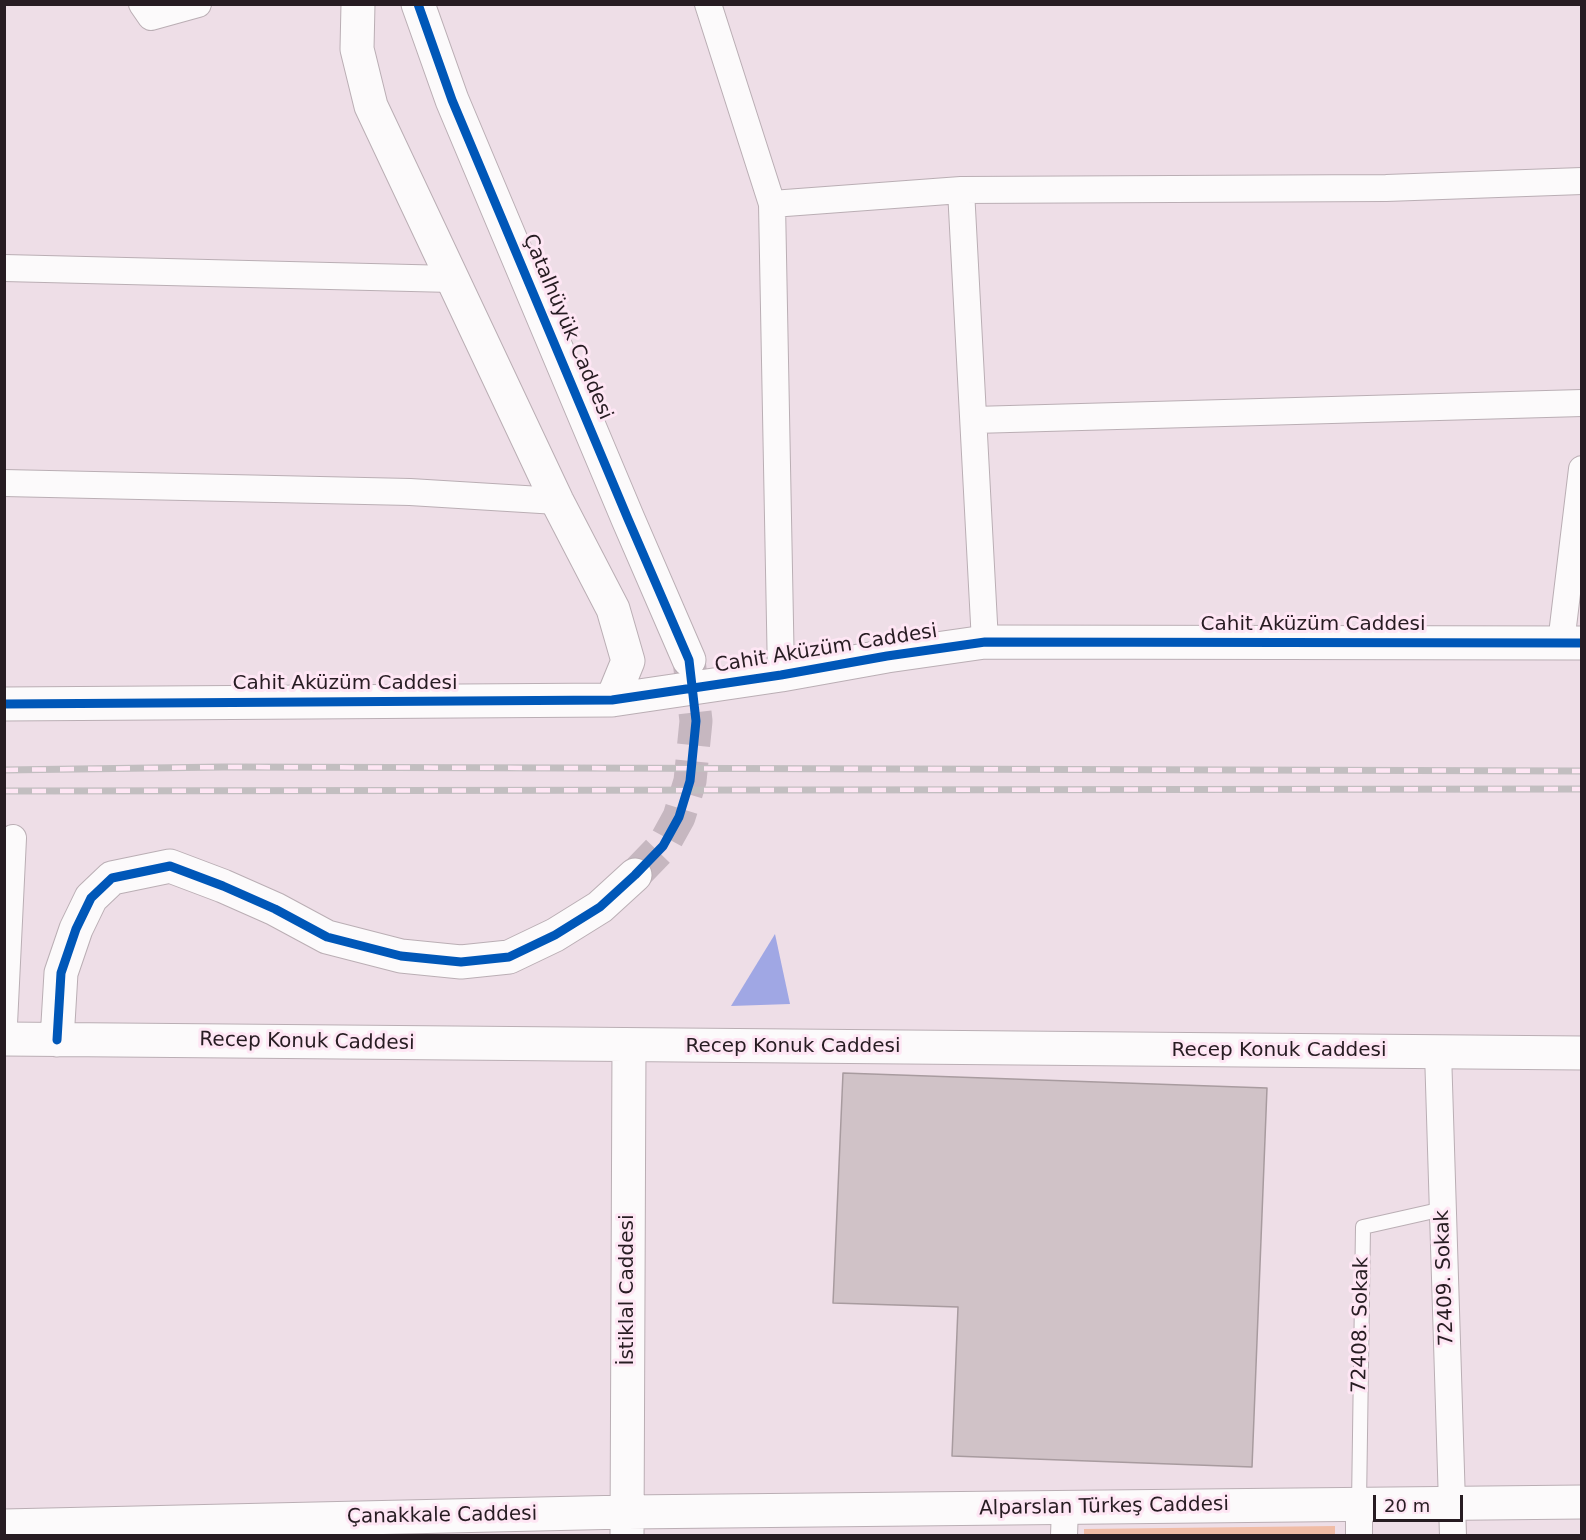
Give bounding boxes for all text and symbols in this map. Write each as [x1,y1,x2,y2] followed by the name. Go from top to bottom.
[517,230,617,424] street label: Çatalhüyük Caddesi
[1201,613,1425,637] street label: Cahit Aküzüm Caddesi
[713,620,939,678] street label: Cahit Aküzüm Caddesi
[233,672,457,696] street label: Cahit Aküzüm Caddesi
[199,1028,415,1056] street label: Recep Konuk Caddesi
[685,1035,901,1059] street label: Recep Konuk Caddesi
[1171,1039,1387,1063] street label: Recep Konuk Caddesi
[1431,1209,1459,1347] street label: 72409. Sokak
[616,1215,640,1365] street label: İstiklal Caddesi
[1348,1257,1374,1393] street label: 72408. Sokak
[1376,1483,1466,1521] scale bar
[979,1493,1229,1521] street label: Alparslan Türkeş Caddesi
[1384,1495,1430,1516] text: 20 m
[347,1502,537,1530] street label: Çanakkale Caddesi

